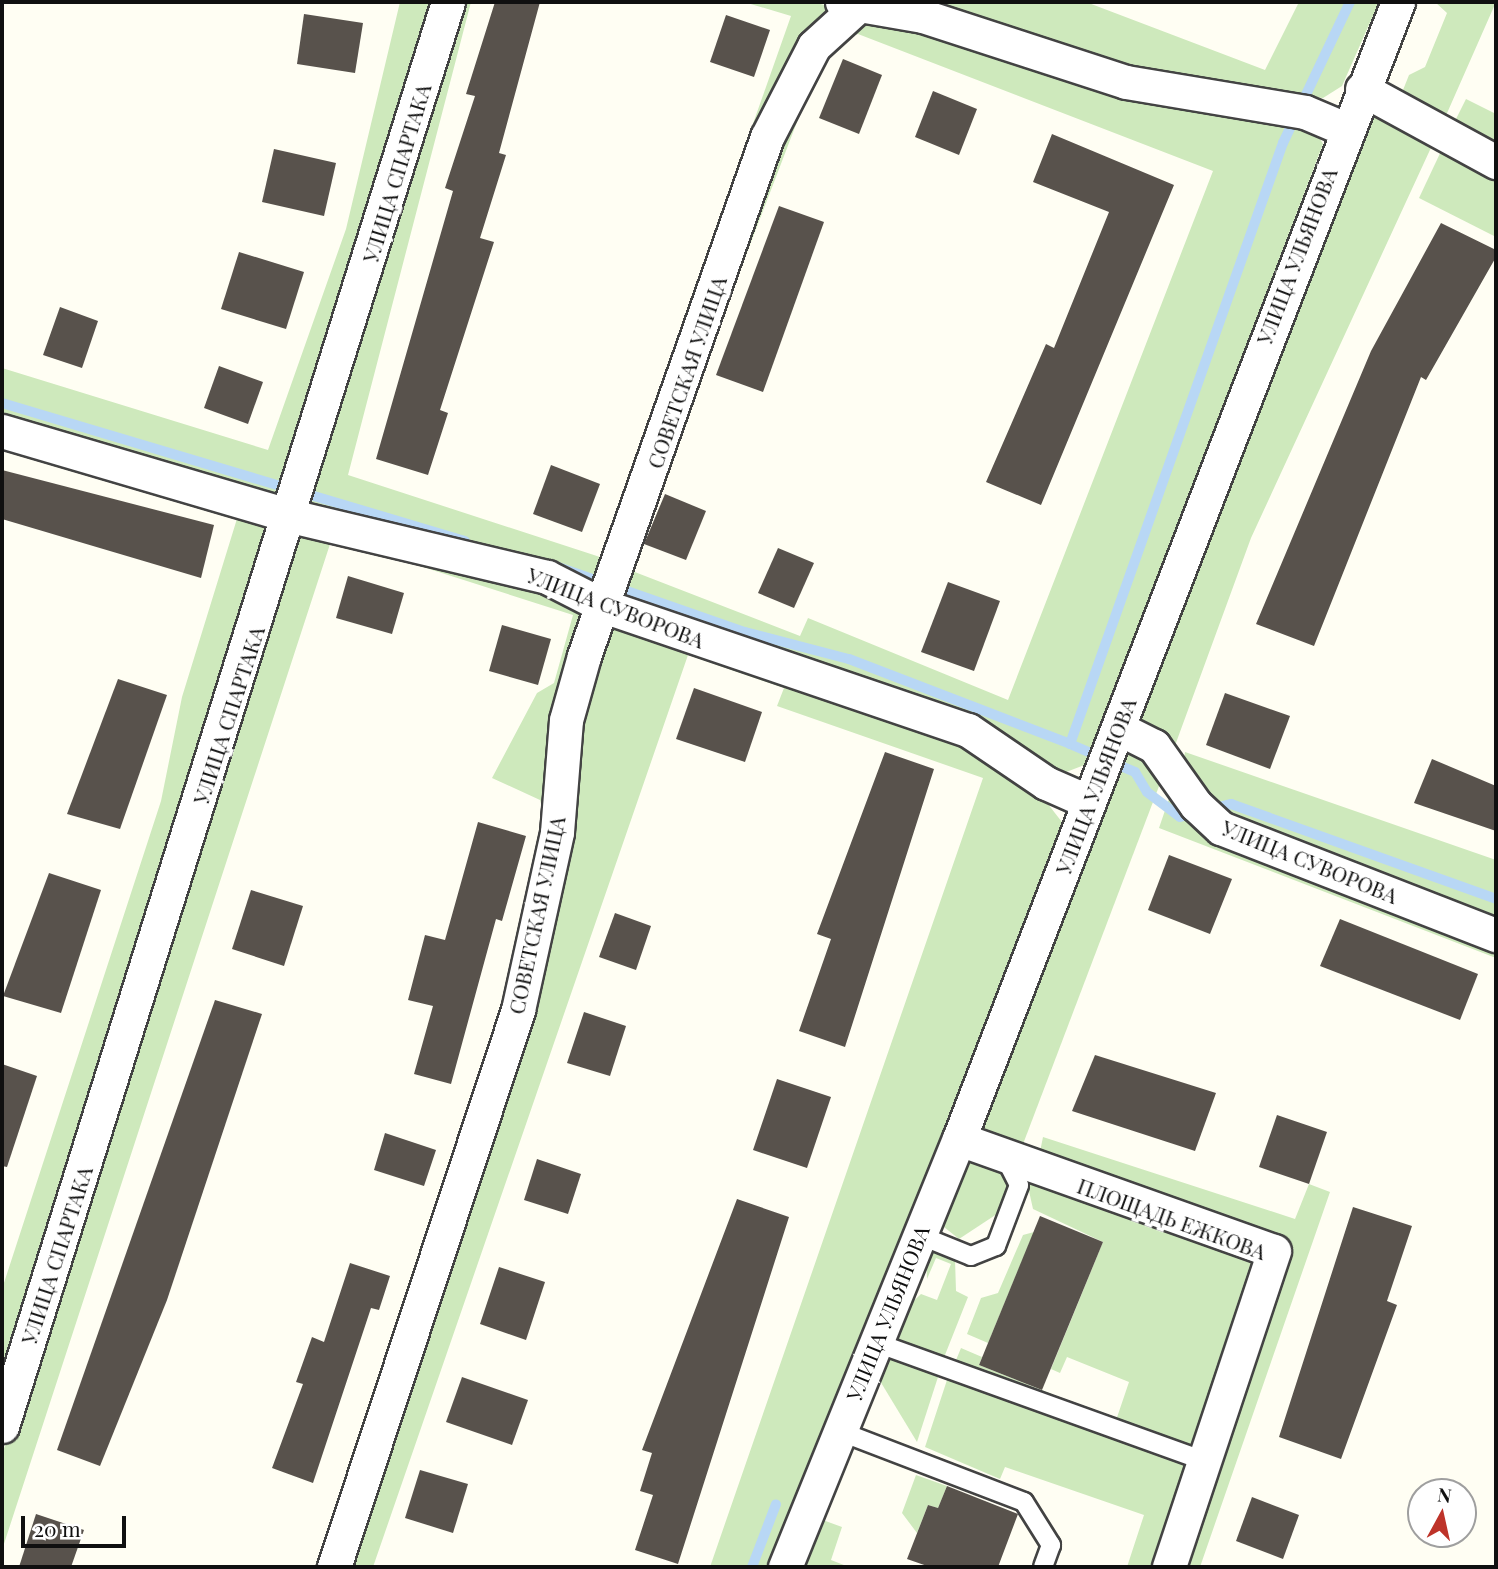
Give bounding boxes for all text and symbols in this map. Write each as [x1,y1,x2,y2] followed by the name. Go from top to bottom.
[357,80,435,266] street label: УЛИЦА СПАРТАКА
[1251,164,1341,348] street label: УЛИЦА УЛЬЯНОВА
[641,273,731,471] street label: СОВЕТСКАЯ УЛИЦА
[524,562,708,652] street label: УЛИЦА СУВОРОВА
[187,623,269,807] street label: УЛИЦА СПАРТАКА
[1050,694,1140,878] street label: УЛИЦА УЛЬЯНОВА
[503,814,569,1016] street label: СОВЕТСКАЯ УЛИЦА
[1218,814,1402,908] street label: УЛИЦА СУВОРОВА
[15,1163,97,1347] street label: УЛИЦА СПАРТАКА
[1074,1172,1270,1264] street label: ПЛОЩАДЬ ЕЖКОВА
[840,1222,934,1404] street label: УЛИЦА УЛЬЯНОВА
[1407,1478,1477,1548] north arrow
[1436,1480,1453,1508] text: N
[24,1502,130,1546] scale bar
[34,1514,81,1542] text: 20 m

